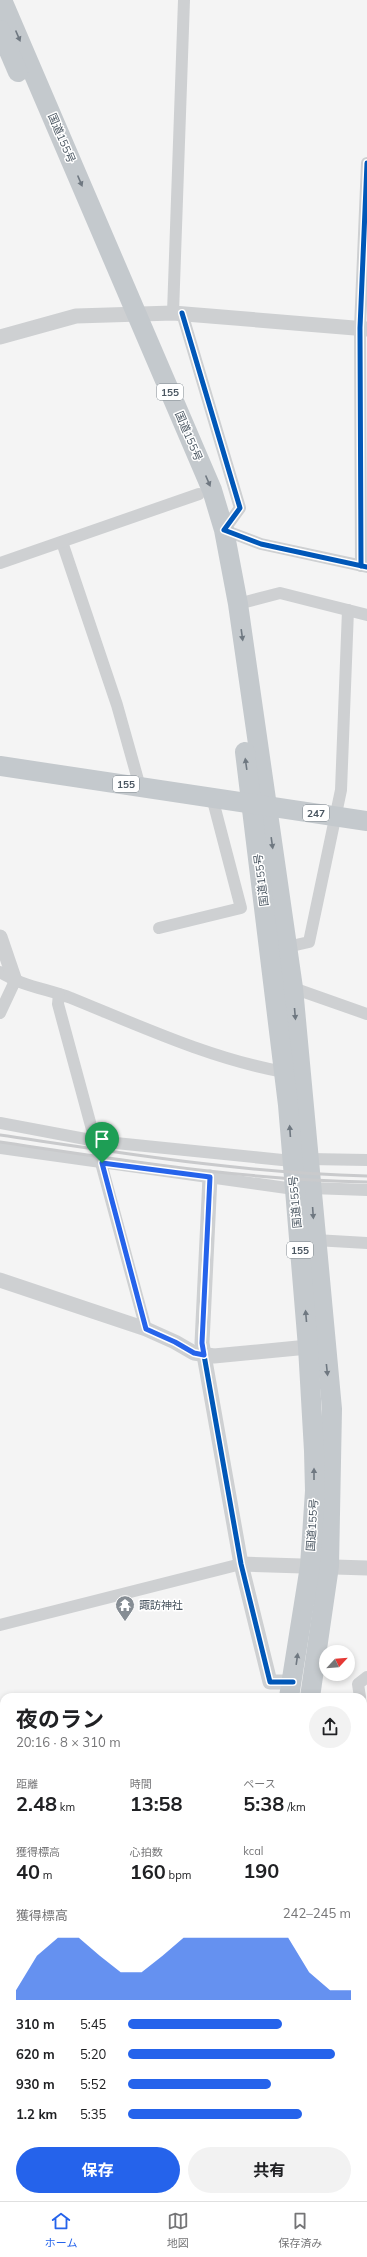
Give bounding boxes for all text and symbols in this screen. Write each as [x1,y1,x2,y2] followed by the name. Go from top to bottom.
[15,30,21,42] one-way arrow
[45,111,79,165] street label: 国道155号
[78,175,84,187] one-way arrow
[157,384,183,400] road number: 155
[172,409,206,463] street label: 国道155号
[205,475,211,486] one-way arrow
[239,629,245,641] one-way arrow
[243,758,249,770] one-way arrow
[113,776,139,792] road number: 155
[303,805,329,821] road number: 247
[269,837,275,849] one-way arrow
[251,853,271,907] street label: 国道155号
[292,1007,299,1020] one-way arrow
[85,1122,119,1163] pin
[286,1125,293,1137] one-way arrow
[91,1128,113,1150] icon: arrive
[286,1175,304,1229] street label: 国道155号
[309,1207,316,1219] one-way arrow
[287,1242,313,1258] road number: 155
[302,1310,309,1322] one-way arrow
[324,1364,331,1376] one-way arrow
[311,1467,317,1480] one-way arrow
[303,1498,321,1552] street label: 国道155号
[114,1594,136,1622] temple icon: 諏訪神社
[139,1598,183,1612] place label: 諏訪神社
[319,1645,355,1681] north arrow
[319,1645,355,1681] map controls
[294,1653,300,1665] one-way arrow
[16,1705,104,1733] text: 夜のラン
[309,1706,351,1748] button: share
[16,1734,121,1750] text: 20:16 · 8 × 310 m
[16,1777,38,1791] text: 距離
[130,1777,152,1791] text: 時間
[243,1777,276,1791] text: ペース
[16,1791,57,1816] text: 2.48
[130,1791,183,1816] text: 13:58
[243,1791,284,1816] text: 5:38
[57,1800,75,1814] text: km
[284,1800,306,1814] text: /km
[243,1844,263,1858] text: kcal
[16,1845,60,1859] text: 獲得標高
[130,1845,163,1859] text: 心拍数
[243,1858,279,1883] text: 190
[16,1859,40,1884] text: 40
[130,1859,166,1884] text: 160
[40,1868,53,1882] text: m
[166,1868,191,1882] text: bpm
[283,1905,351,1921] text: 242–245 m
[16,1907,68,1923] text: 獲得標高
[16,2016,55,2032] text: 310 m
[80,2016,106,2032] text: 5:45
[16,2046,55,2062] text: 620 m
[80,2046,106,2062] text: 5:20
[16,2076,55,2092] text: 930 m
[80,2076,106,2092] text: 5:52
[16,2106,57,2122] text: 1.2 km
[80,2106,106,2122] text: 5:35
[16,2147,180,2193] button: 保存
[188,2147,351,2193] button: 共有
[45,2210,77,2250] tab: ホーム
[167,2210,189,2250] tab: 地図
[278,2210,322,2250] tab: 保存済み

